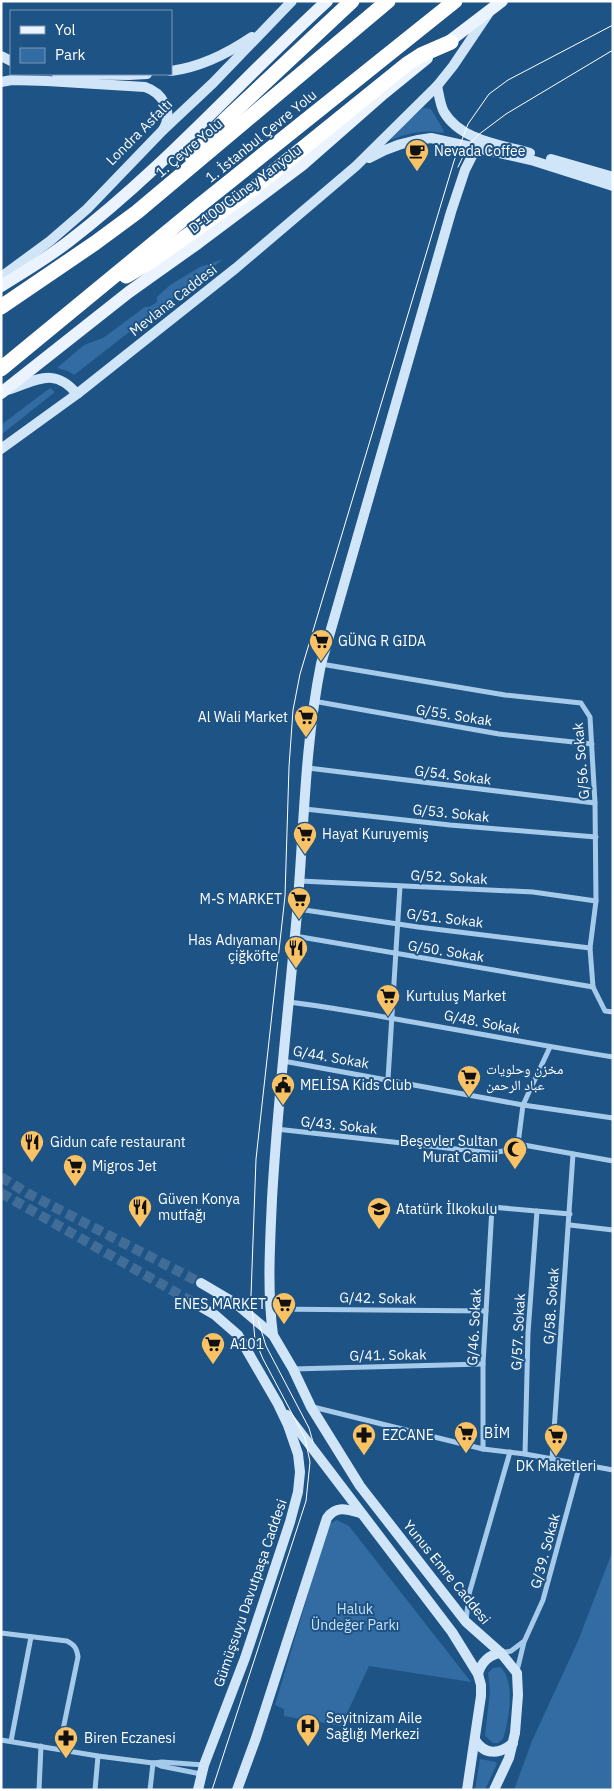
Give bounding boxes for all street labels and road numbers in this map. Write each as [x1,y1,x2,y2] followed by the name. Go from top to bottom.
[202,86,320,186] street label: 1. İstanbul Çevre Yolu
[102,95,176,169] street label: Londra Asfaltı
[152,115,226,181] street label: 1. Çevre Yolu
[185,141,305,237] street label: D-100 Güney Yanyolu
[126,260,220,340] street label: Mevlana Caddesi
[414,700,494,730] street label: G/55. Sokak
[569,721,593,800] street label: G/56. Sokak
[414,761,493,789] street label: G/54. Sokak
[412,800,491,826] street label: G/53. Sokak
[410,866,489,888] street label: G/52. Sokak
[406,904,485,932] street label: G/51. Sokak
[406,936,486,966] street label: G/50. Sokak
[442,1006,522,1038] street label: G/48. Sokak
[291,1041,371,1073] street label: G/44. Sokak
[300,1112,379,1138] street label: G/43. Sokak
[539,1266,563,1345] street label: G/58. Sokak
[463,1287,485,1366] street label: G/46. Sokak
[339,1288,417,1308] street label: G/42. Sokak
[507,1292,529,1371] street label: G/57. Sokak
[349,1345,427,1365] street label: G/41. Sokak
[209,1497,291,1689] street label: Gümüşsuyu Davutpaşa Caddesi
[526,1511,564,1591] street label: G/39. Sokak
[400,1516,494,1628] street label: Yunus Emre Caddesi

